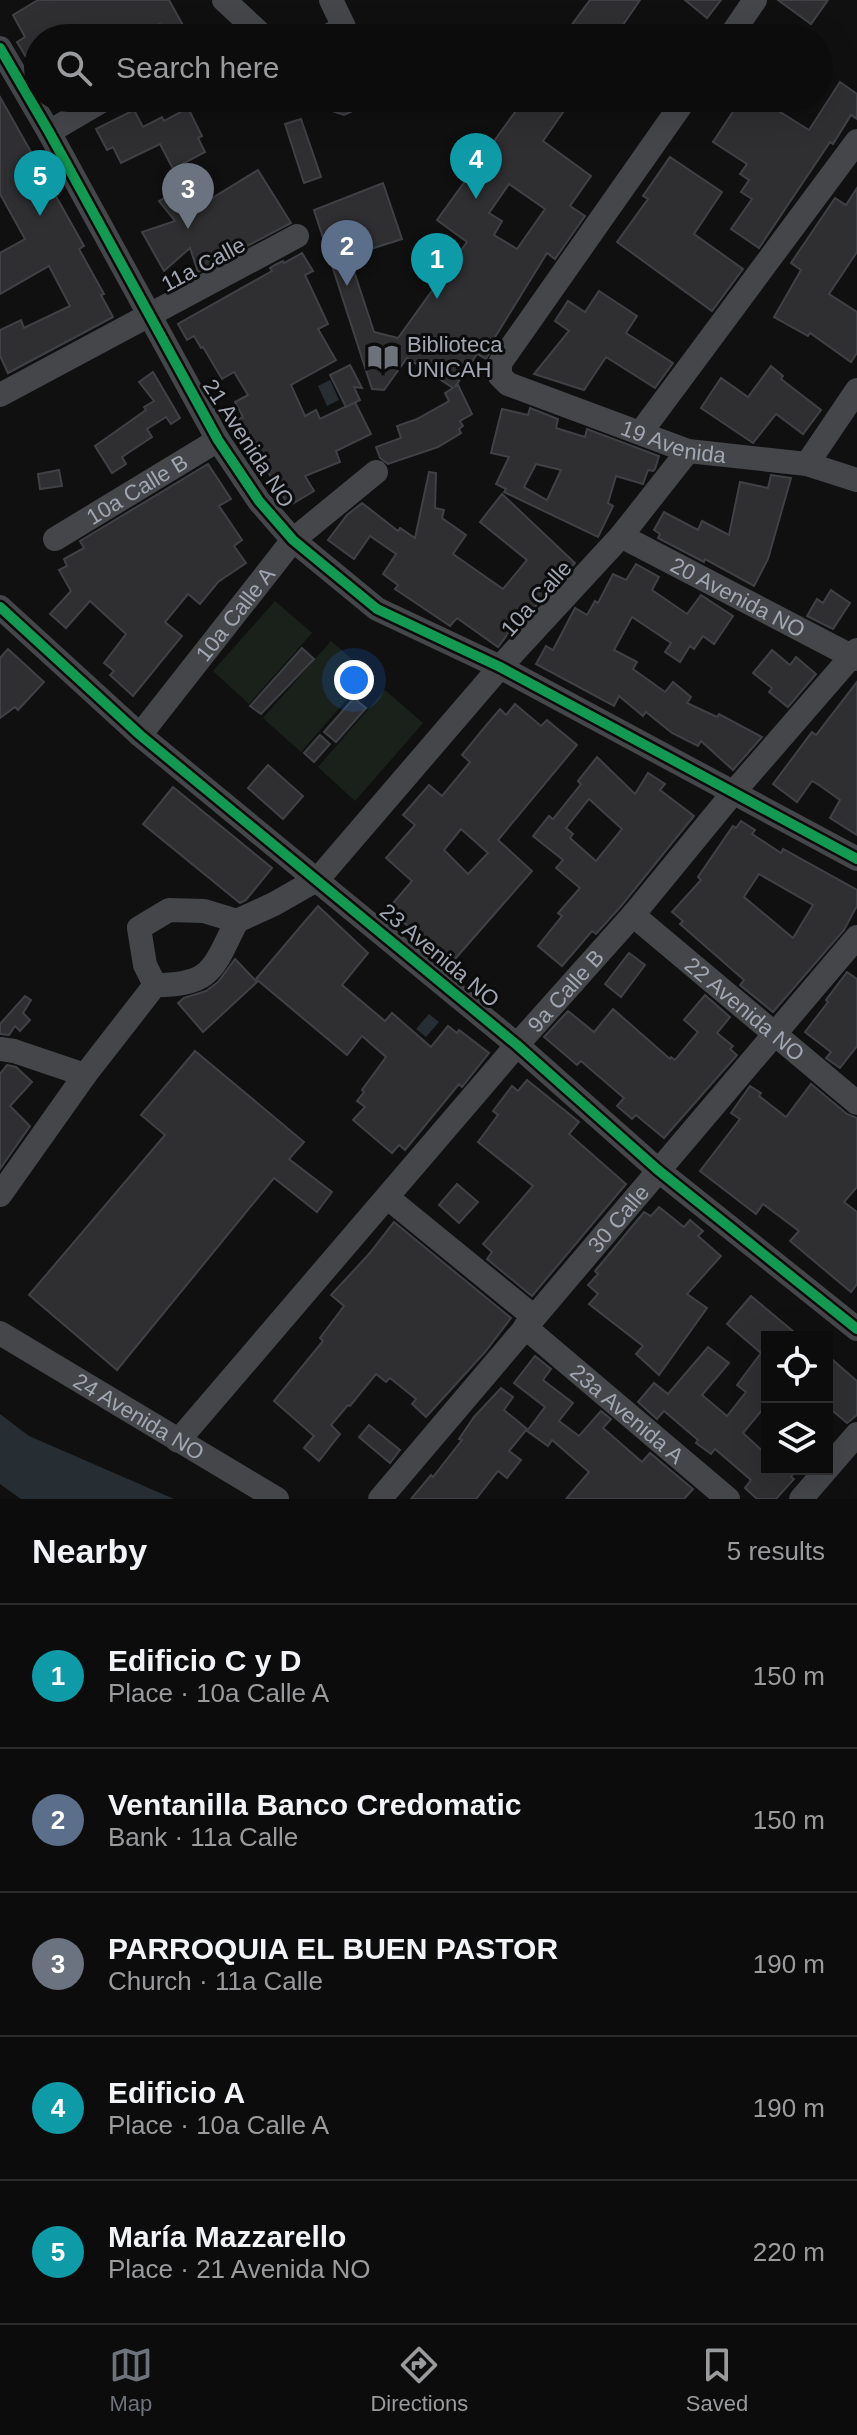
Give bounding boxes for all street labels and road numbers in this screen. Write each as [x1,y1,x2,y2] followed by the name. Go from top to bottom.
[157,232,249,297] street label: 11a Calle
[198,375,299,512] street label: 21 Avenida NO
[617,415,728,468] street label: 19 Avenida
[82,449,192,530] street label: 10a Calle B
[667,552,809,643] street label: 20 Avenida NO
[496,555,577,641] street label: 10a Calle
[191,562,280,666] street label: 10a Calle A
[375,898,504,1012] street label: 23 Avenida NO
[523,945,609,1037] street label: 9a Calle B
[680,952,809,1066] street label: 22 Avenida NO
[583,1180,654,1258] street label: 30 Calle
[565,1359,689,1469] street label: 23a Avenida A
[69,1368,208,1465] street label: 24 Avenida NO

